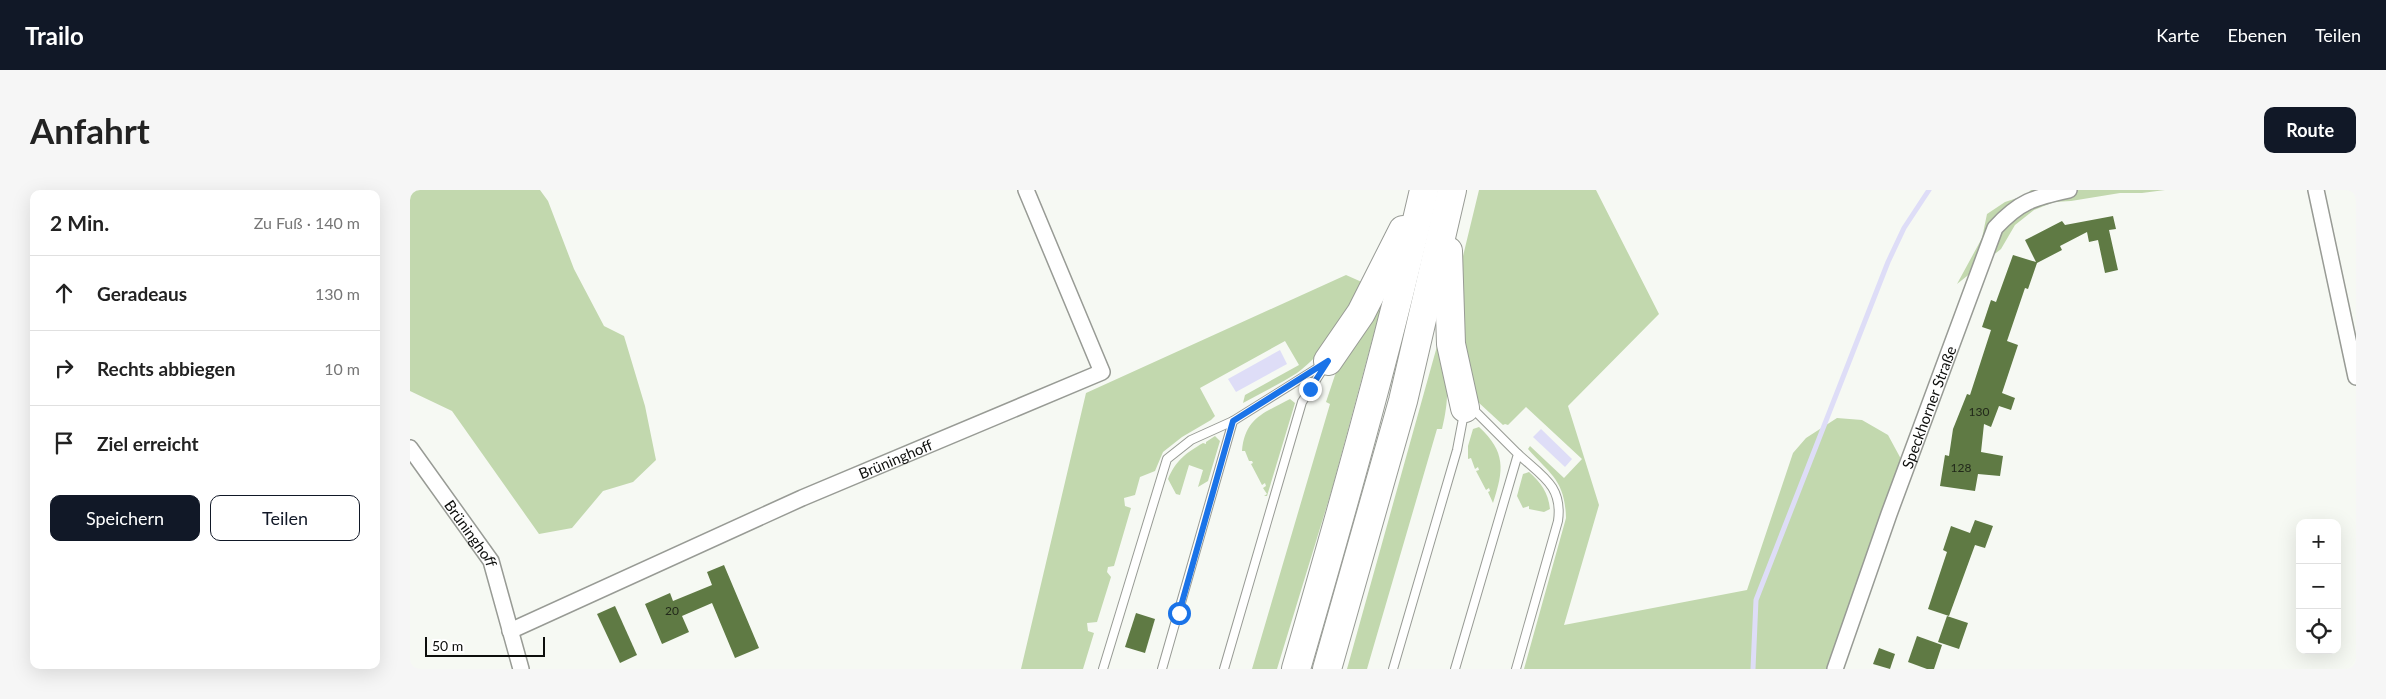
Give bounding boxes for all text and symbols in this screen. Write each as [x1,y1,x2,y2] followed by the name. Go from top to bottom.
[25,21,84,50] text: Trailo
[2156,24,2199,46] text: Karte
[2227,24,2287,46] text: Ebenen
[2315,24,2361,46] text: Teilen
[2264,107,2356,153] button: Route
[30,109,150,151] text: Anfahrt
[50,210,109,235] text: 2 Min.
[254,213,360,232] text: Zu Fuß · 140 m
[50,279,78,307] icon: ahead
[97,282,187,305] text: Geradeaus
[315,284,360,303] text: 130 m
[1898,343,1960,471] street label: Speckhorner Straße
[50,354,78,382] icon: right
[97,357,235,380] text: Rechts abbiegen
[324,359,360,378] text: 10 m
[1299,378,1322,401] route end
[1969,404,1989,419] house number: 130
[50,429,78,457] icon: arrive
[97,432,199,455] text: Ziel erreicht
[856,435,935,482] street label: Brüninghoff
[1951,460,1971,475] house number: 128
[50,495,200,541] button: Speichern
[210,495,360,541] button: Teilen
[441,496,501,568] street label: Brüninghoff
[2296,519,2341,654] map controls
[2296,519,2341,564] button: +
[2296,564,2341,609] button: −
[1168,602,1191,625] route start
[665,603,679,618] house number: 20
[2296,609,2341,654] button: locate
[425,634,545,657] scale bar
[432,637,463,654] text: 50 m

